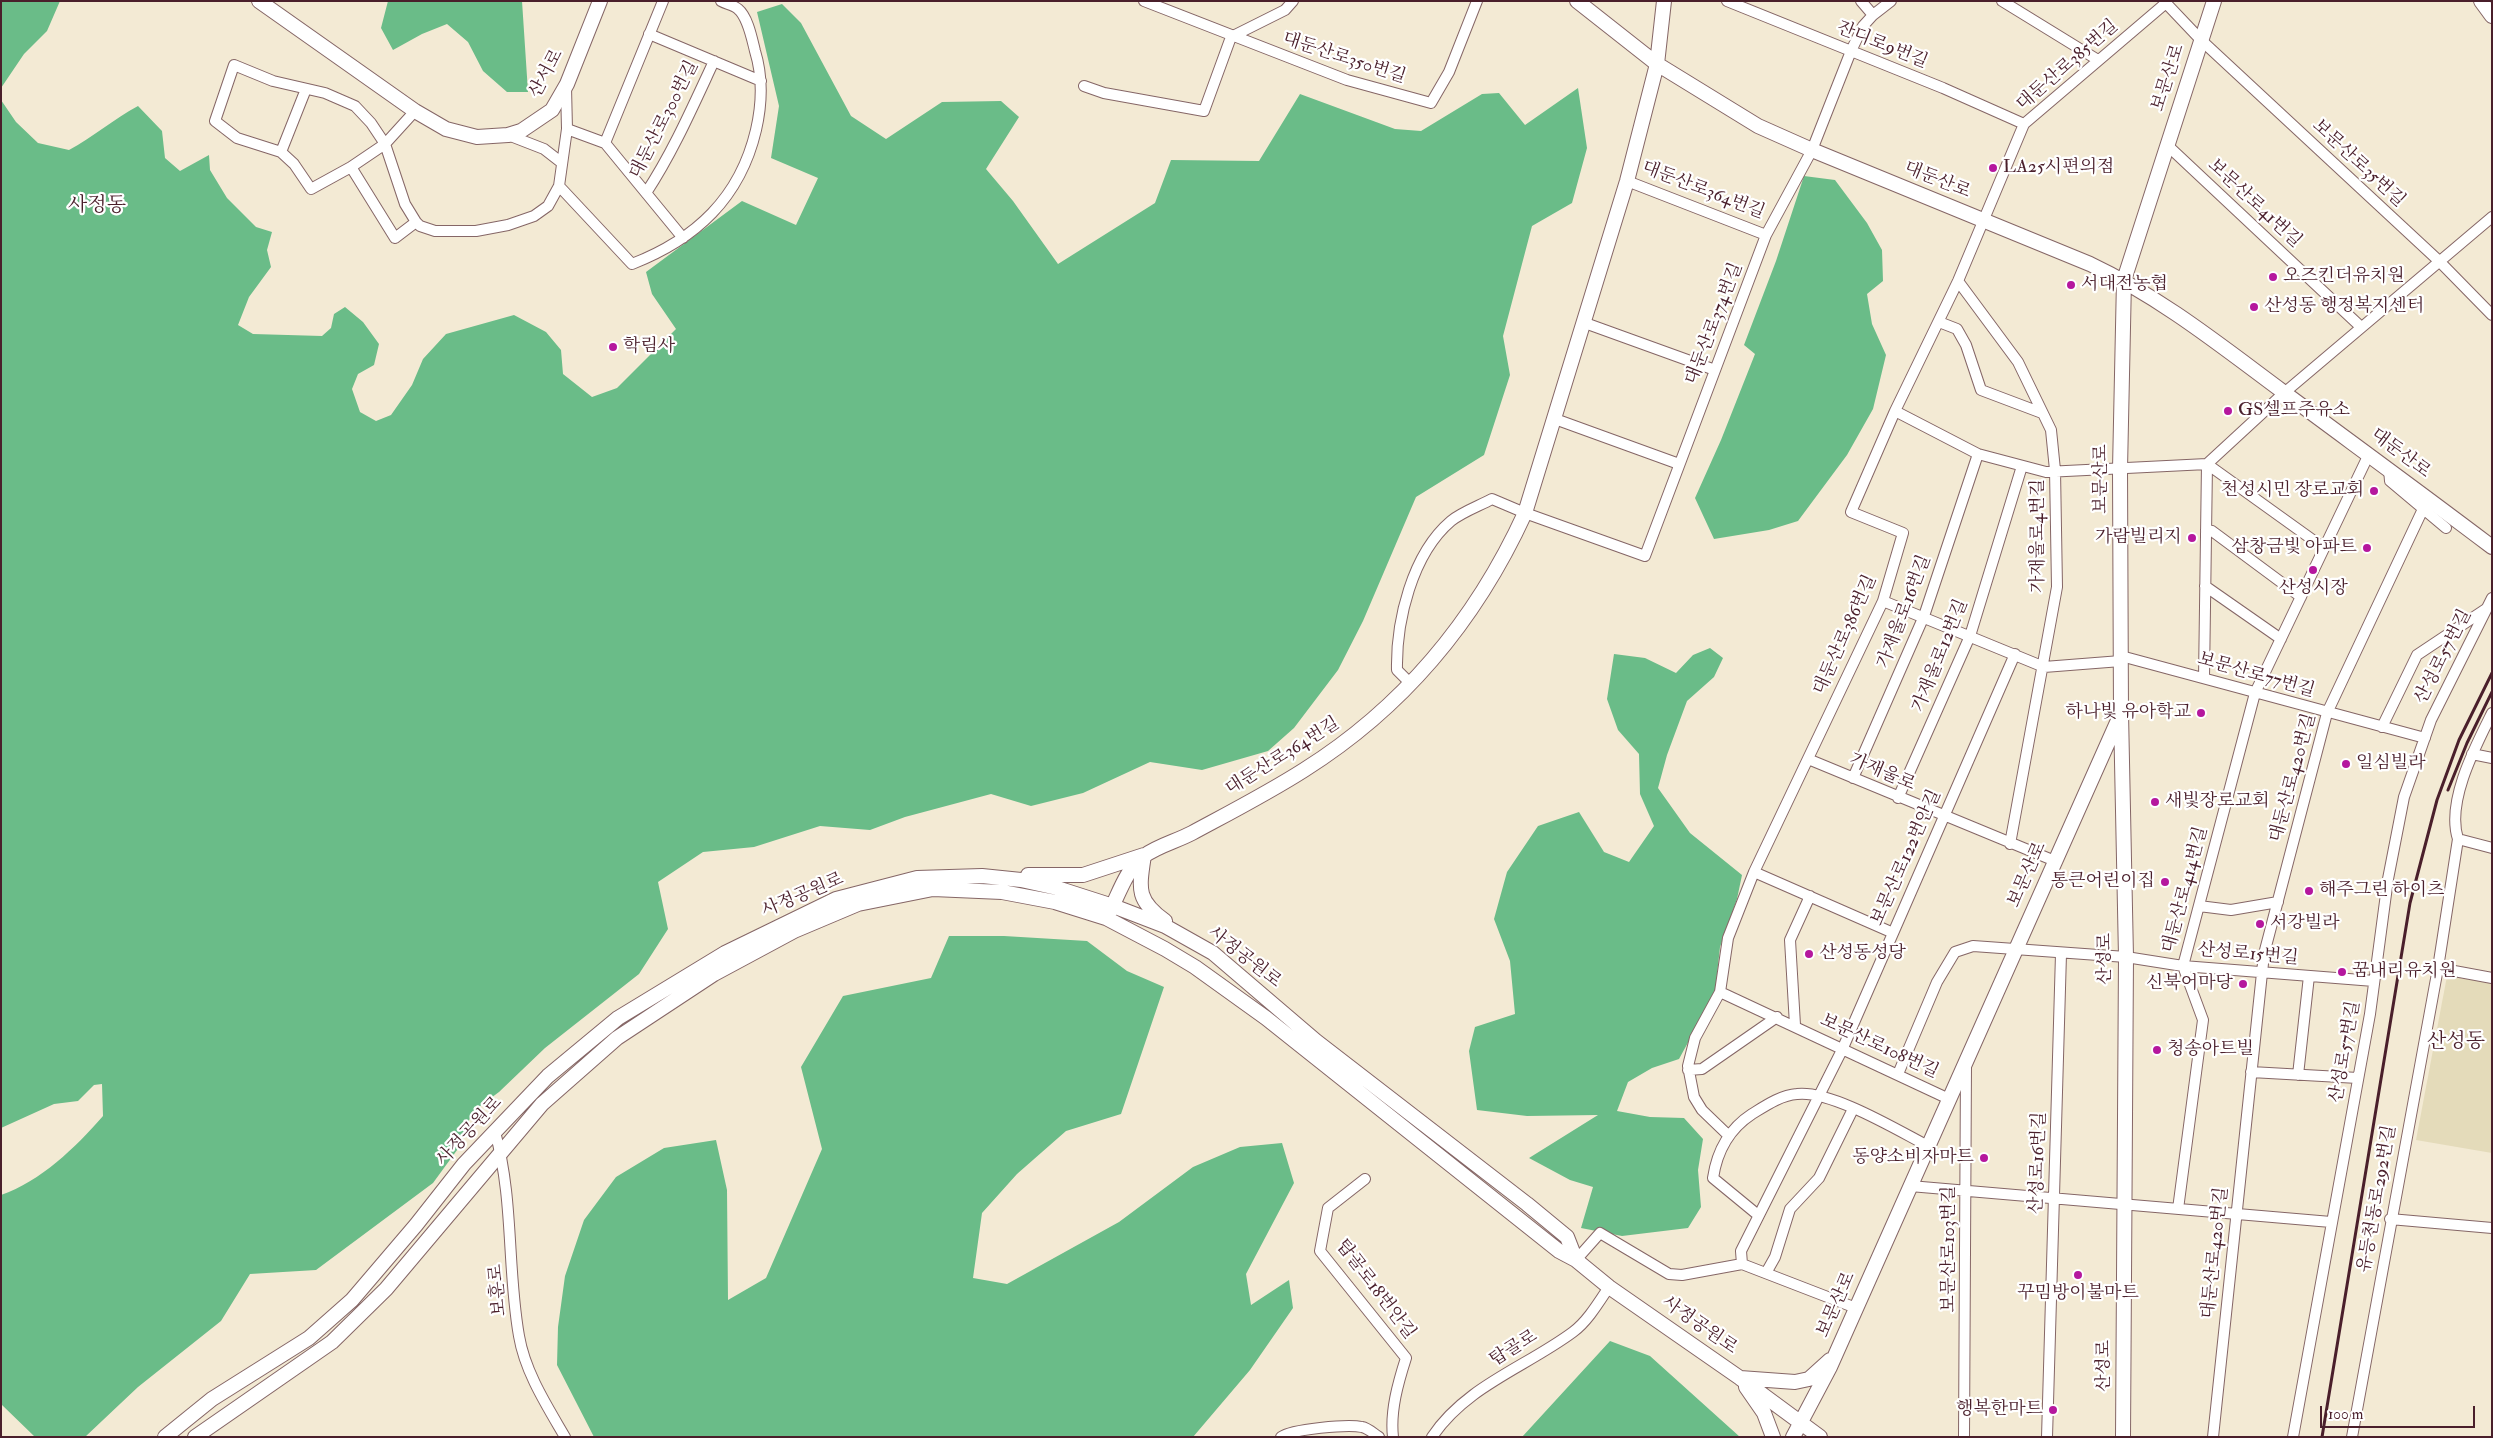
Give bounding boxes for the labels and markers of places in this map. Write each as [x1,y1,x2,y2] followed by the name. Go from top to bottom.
[2003,157,2114,179] place label: LA25시편의점
[1987,162,1999,174] marker: LA25시편의점
[2283,266,2405,288] place label: 오즈킨더유치원
[2267,271,2279,283] marker: 오즈킨더유치원
[2081,274,2168,296] place label: 서대전농협
[2065,279,2077,291] marker: 서대전농협
[2264,296,2424,318] place label: 산성동 행정복지센터
[2248,301,2260,313] marker: 산성동 행정복지센터
[623,336,675,358] place label: 학림사
[607,341,619,353] marker: 학림사
[2238,400,2350,422] place label: GS셀프주유소
[2222,405,2234,417] marker: GS셀프주유소
[2221,480,2364,502] place label: 천성시민 장로교회
[2368,485,2380,497] marker: 천성시민 장로교회
[2095,527,2182,549] place label: 가람빌리지
[2186,532,2198,544] marker: 가람빌리지
[2231,537,2357,559] place label: 삼창금빛 아파트
[2361,542,2373,554] marker: 삼창금빛 아파트
[2307,564,2319,576] marker: 산성시장
[2278,578,2348,600] place label: 산성시장
[2065,702,2191,724] place label: 하나빛 유아학교
[2195,707,2207,719] marker: 하나빛 유아학교
[2356,753,2426,775] place label: 일심빌라
[2340,758,2352,770] marker: 일심빌라
[2165,791,2269,813] place label: 새빛장로교회
[2149,796,2161,808] marker: 새빛장로교회
[2051,871,2155,893] place label: 통큰어린이집
[2159,876,2171,888] marker: 통큰어린이집
[2319,880,2445,902] place label: 해주그린 하이츠
[2303,885,2315,897] marker: 해주그린 하이츠
[2270,913,2340,935] place label: 서강빌라
[2254,918,2266,930] marker: 서강빌라
[1819,943,1906,965] place label: 산성동성당
[1803,948,1815,960] marker: 산성동성당
[2352,961,2456,983] place label: 꿈내리유치원
[2336,966,2348,978] marker: 꿈내리유치원
[2146,973,2233,995] place label: 신북어마당
[2237,978,2249,990] marker: 신북어마당
[2167,1039,2254,1061] place label: 청송아트빌
[2151,1044,2163,1056] marker: 청송아트빌
[1852,1147,1974,1169] place label: 동양소비자마트
[1978,1152,1990,1164] marker: 동양소비자마트
[2072,1269,2084,1281] marker: 꾸밈방이불마트
[2017,1283,2139,1305] place label: 꾸밈방이불마트
[1956,1399,2043,1421] place label: 행복한마트
[2047,1404,2059,1416] marker: 행복한마트

